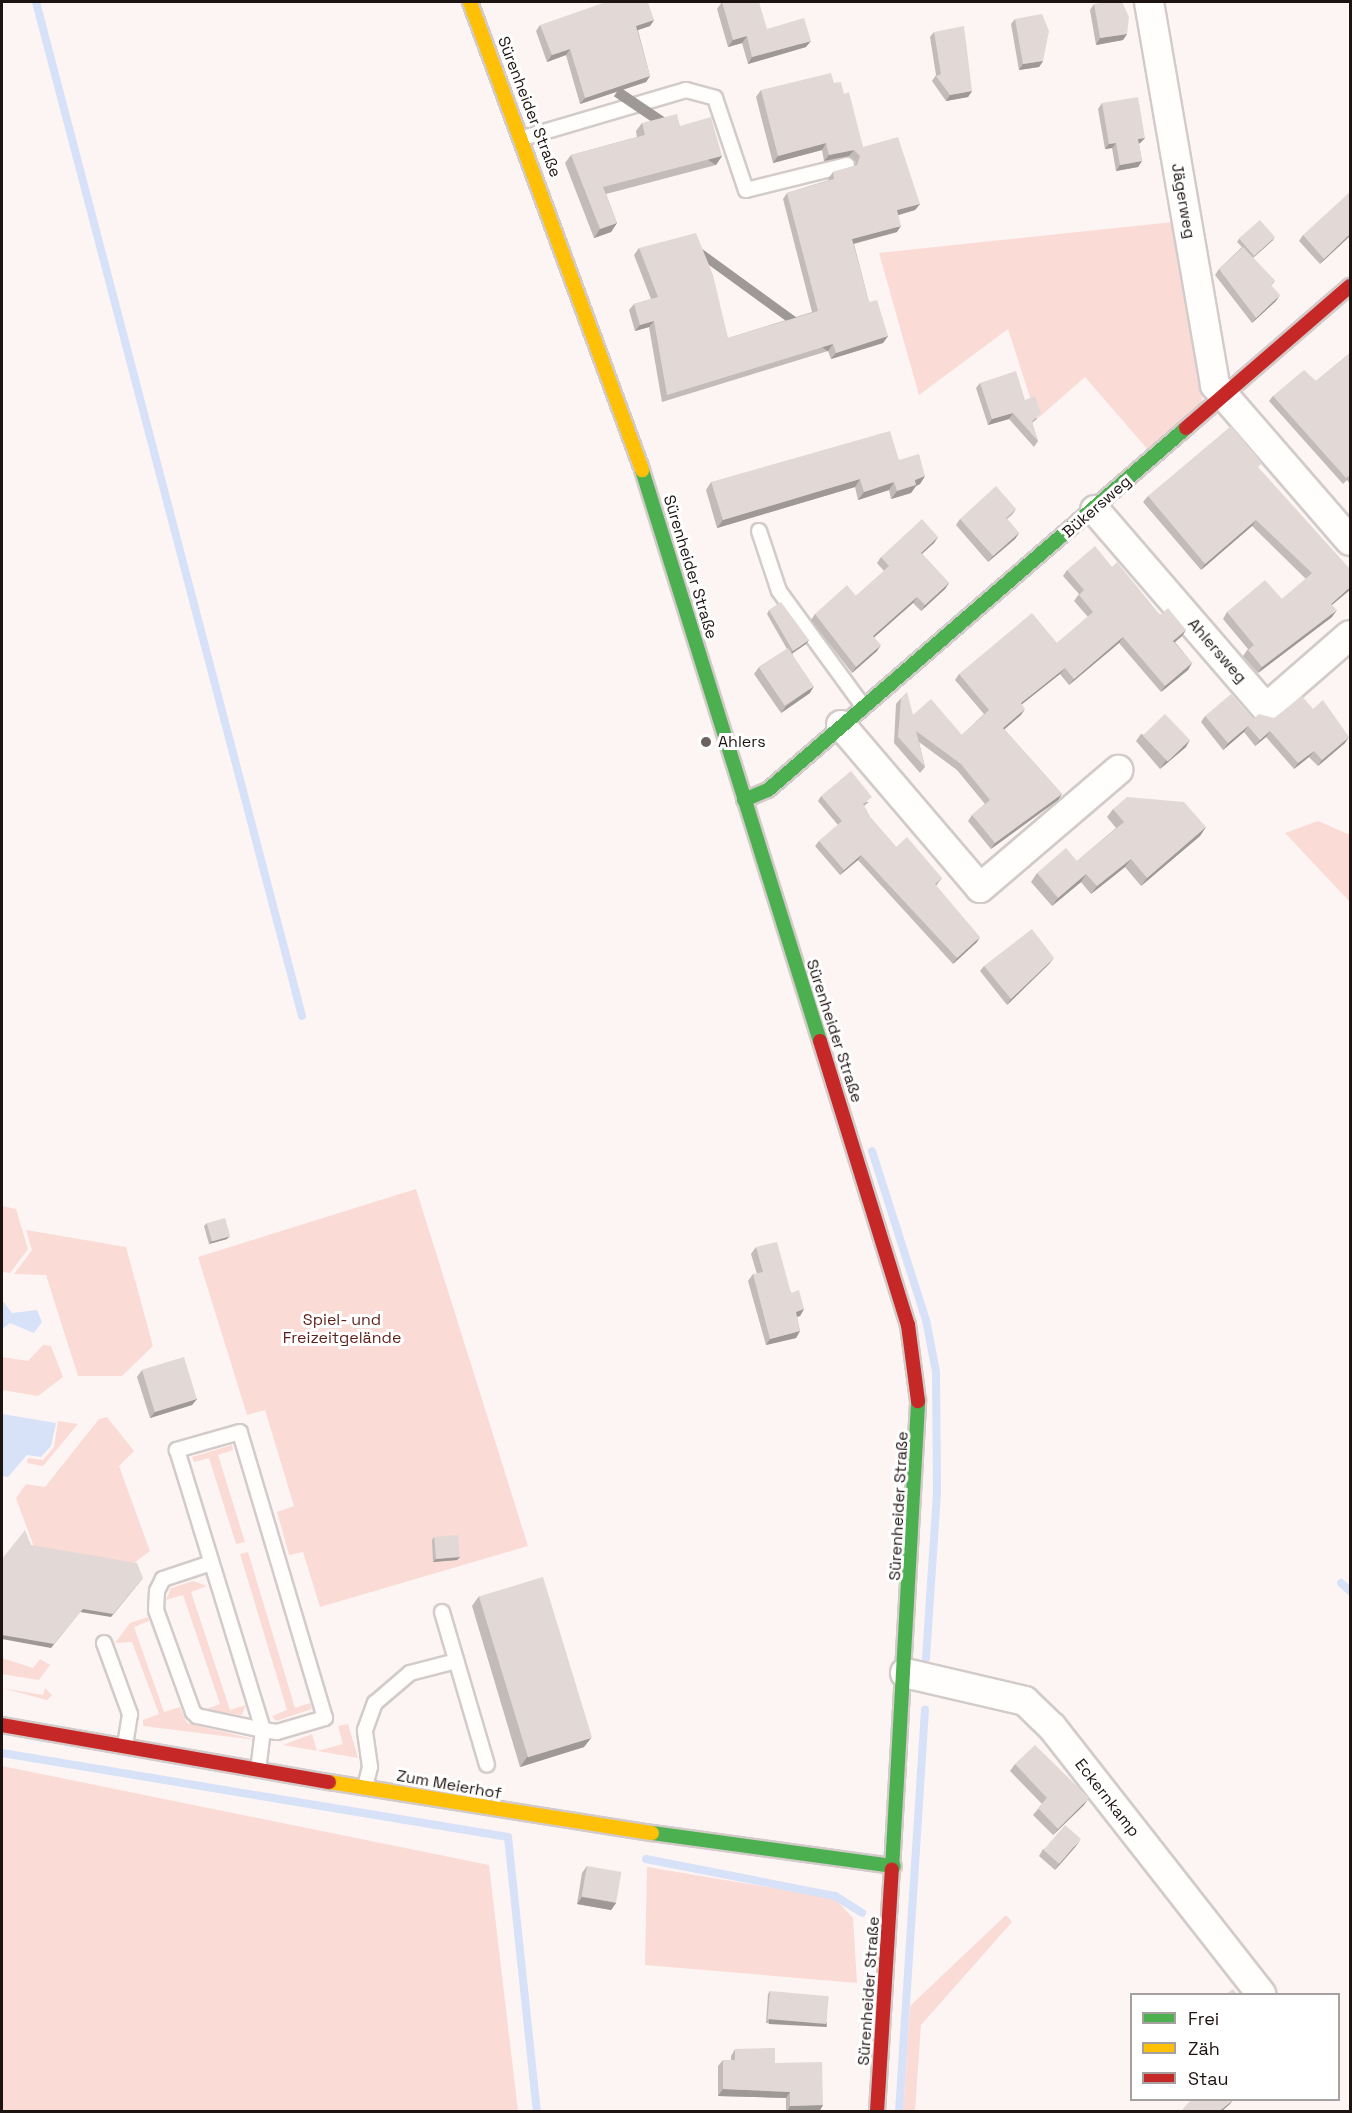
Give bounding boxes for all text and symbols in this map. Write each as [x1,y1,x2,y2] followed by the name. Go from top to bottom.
[493,34,565,180] street label: Sürenheider Straße
[1167,162,1199,240] street label: Jägerweg
[1059,472,1135,542] street label: Bükersweg
[659,493,721,641] street label: Sürenheider Straße
[1184,615,1250,687] street label: Ahlersweg
[718,732,766,752] place label: Ahlers
[699,735,713,749] marker: Ahlers
[802,957,866,1105] street label: Sürenheider Straße
[283,1310,401,1348] park label: Spiel- und Freizeitgelände
[886,1431,912,1581] street label: Sürenheider Straße
[1071,1755,1143,1841] street label: Eckernkamp
[395,1766,503,1804] street label: Zum Meierhof
[854,1916,884,2066] street label: Sürenheider Straße
[1130,1993,1340,2101] legend
[1188,2007,1219,2030] text: Frei
[1188,2037,1220,2060] text: Zäh
[1188,2067,1228,2090] text: Stau

